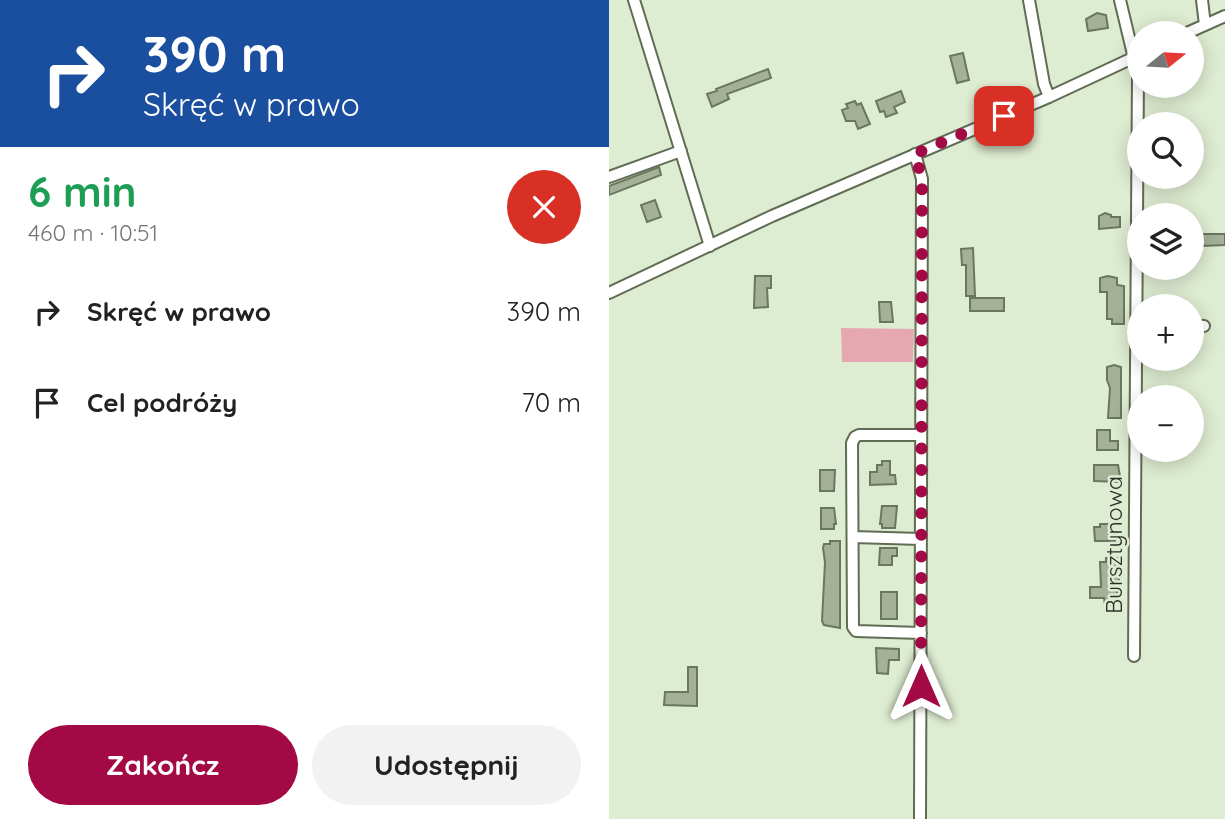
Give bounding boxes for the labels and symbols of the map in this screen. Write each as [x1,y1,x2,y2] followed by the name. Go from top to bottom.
[1127,21,1204,98] north arrow
[974,86,1034,146] pin
[1099,476,1128,614] street label: Bursztynowa
[884,649,958,723] position arrow

